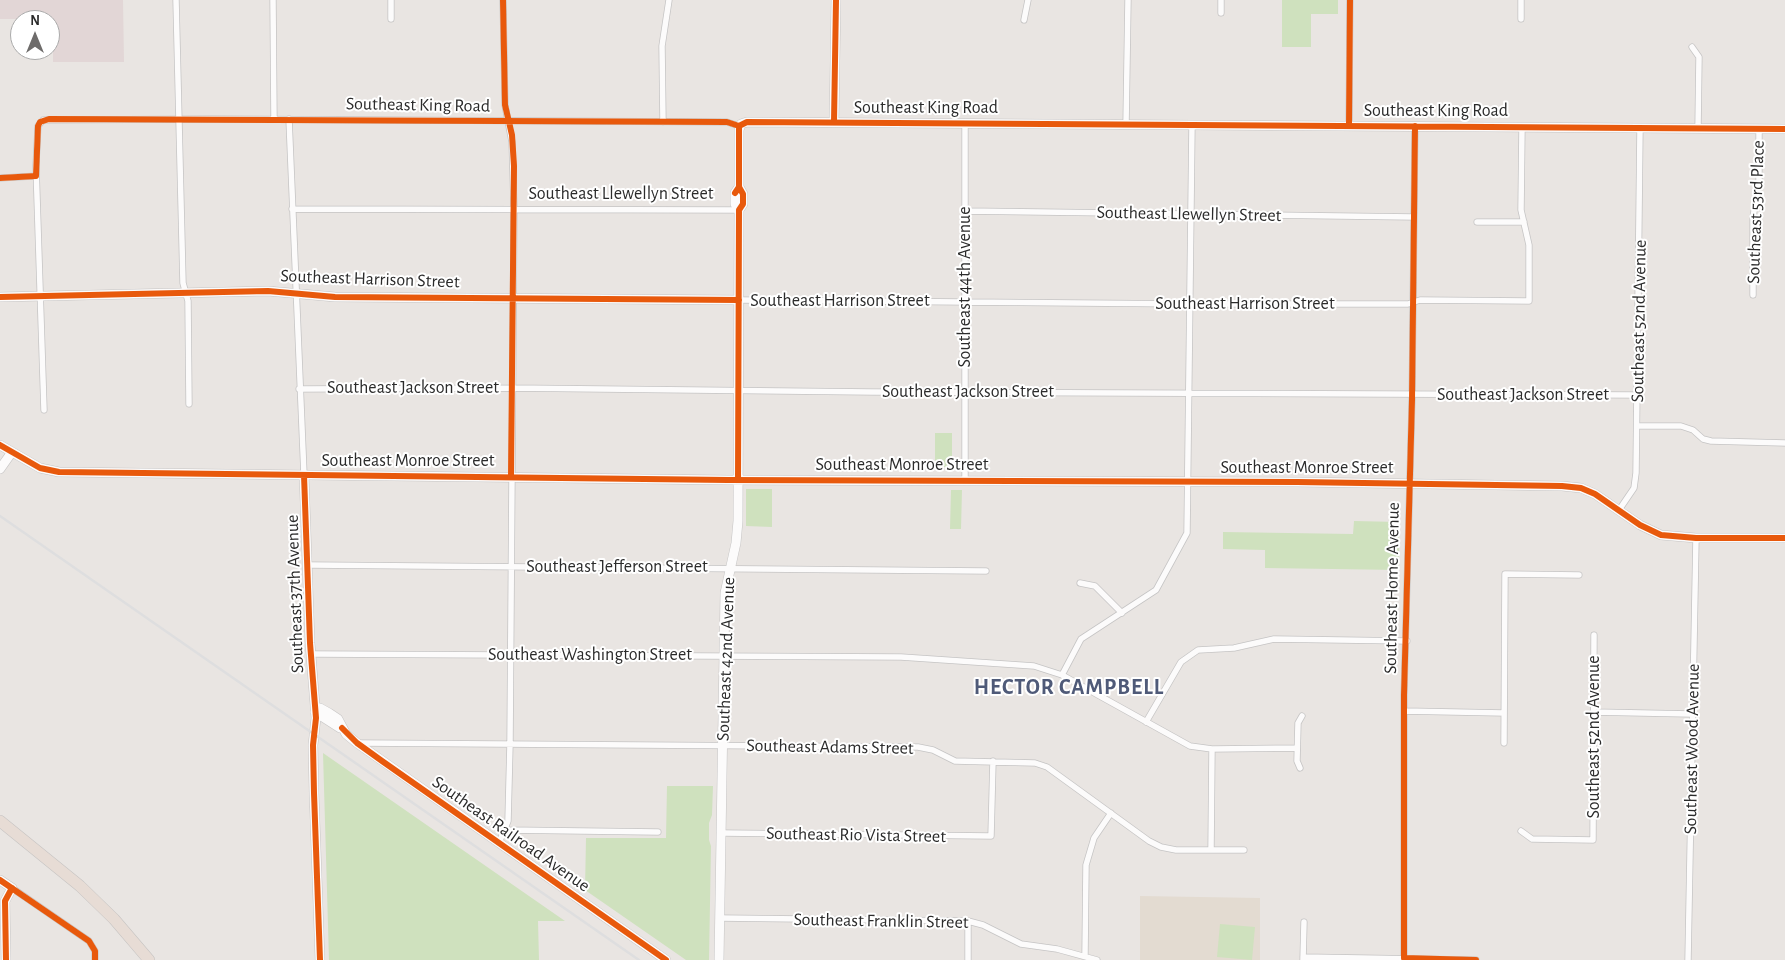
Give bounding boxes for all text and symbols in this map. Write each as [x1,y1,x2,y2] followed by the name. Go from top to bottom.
[10,10,60,60] north arrow
[30,14,40,28] text: N
[346,93,490,117] street label: Southeast King Road
[854,97,998,119] street label: Southeast King Road
[1364,100,1508,122] street label: Southeast King Road
[1743,140,1769,284] street label: Southeast 53rd Place
[529,183,713,205] street label: Southeast Llewellyn Street
[1096,202,1282,226] street label: Southeast Llewellyn Street
[954,206,976,368] street label: Southeast 44th Avenue
[1627,239,1651,403] street label: Southeast 52nd Avenue
[280,265,460,293] street label: Southeast Harrison Street
[750,290,930,312] street label: Southeast Harrison Street
[1155,293,1335,315] street label: Southeast Harrison Street
[327,377,499,399] street label: Southeast Jackson Street
[882,381,1054,403] street label: Southeast Jackson Street
[1437,384,1609,406] street label: Southeast Jackson Street
[321,450,495,472] street label: Southeast Monroe Street
[815,454,989,476] street label: Southeast Monroe Street
[1220,457,1394,479] street label: Southeast Monroe Street
[1380,502,1404,674] street label: Southeast Home Avenue
[281,514,309,674] street label: Southeast 37th Avenue
[526,556,708,578] street label: Southeast Jefferson Street
[712,577,740,741] street label: Southeast 42nd Avenue
[488,644,692,666] street label: Southeast Washington Street
[1583,655,1605,819] street label: Southeast 52nd Avenue
[1680,663,1704,835] street label: Southeast Wood Avenue
[972,674,1166,700] district label: HECTOR CAMPBELL
[746,735,914,759] street label: Southeast Adams Street
[428,771,594,897] street label: Southeast Railroad Avenue
[766,823,946,847] street label: Southeast Rio Vista Street
[793,909,969,933] street label: Southeast Franklin Street

